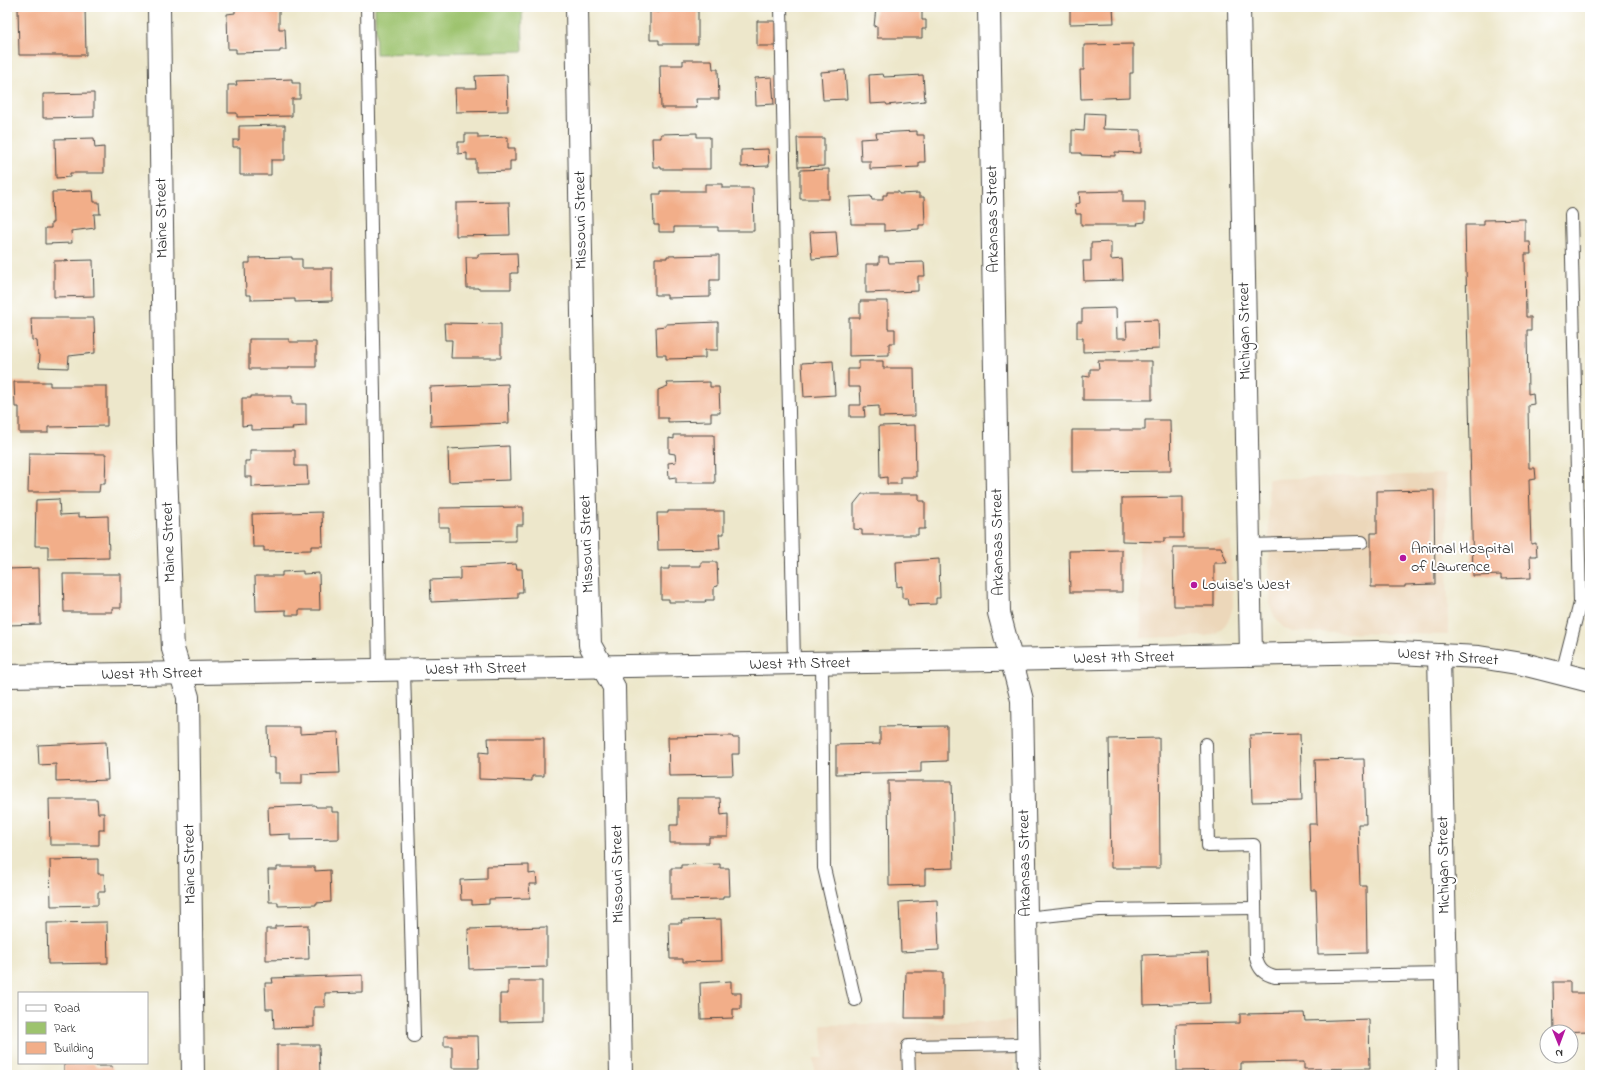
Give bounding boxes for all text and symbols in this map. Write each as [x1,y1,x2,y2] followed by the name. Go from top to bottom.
[980,164,1006,273] street label: Arkansas Street
[568,170,594,269] street label: Missouri Street
[149,177,175,259] street label: Maine Street
[1232,281,1258,380] street label: Michigan Street
[985,487,1011,596] street label: Arkansas Street
[573,494,601,594] street label: Missouri Street
[156,501,182,583] street label: Maine Street
[1411,537,1514,579] place label: Animal Hospital of Lawrence
[1398,553,1408,563] marker: Animal Hospital of Lawrence
[1202,573,1291,597] place label: Louise's West
[1189,580,1199,590] marker: Louise's West
[1397,642,1500,673] street label: West 7th Street
[1073,645,1175,671] street label: West 7th Street
[749,651,851,677] street label: West 7th Street
[425,656,527,682] street label: West 7th Street
[101,661,203,687] street label: West 7th Street
[1012,808,1038,917] street label: Arkansas Street
[1431,815,1457,914] street label: Michigan Street
[177,823,203,905] street label: Maine Street
[605,824,631,923] street label: Missouri Street
[18,992,148,1064] legend
[54,1000,80,1018] text: Road
[54,1020,76,1038] text: Park
[1539,1024,1579,1064] north arrow
[53,1040,93,1059] text: Building
[1555,1045,1563,1061] text: N

